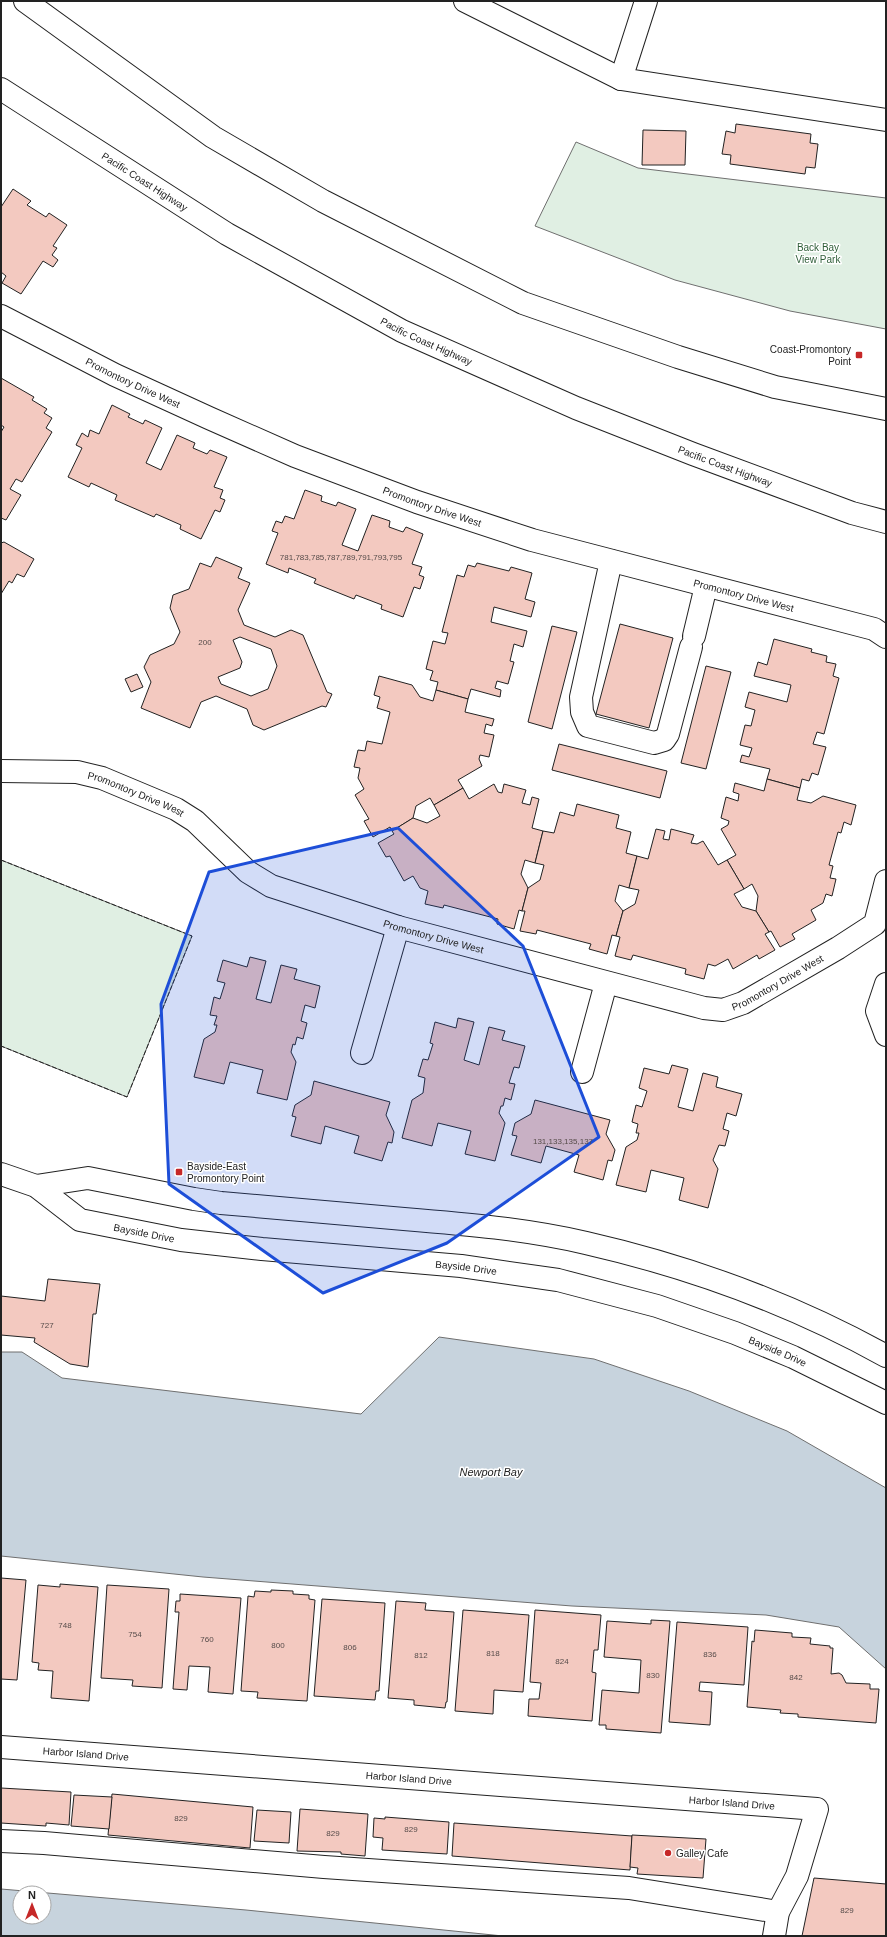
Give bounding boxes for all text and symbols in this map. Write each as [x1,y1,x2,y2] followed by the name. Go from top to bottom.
[100,150,190,213] street label: Pacific Coast Highway
[796,242,841,265] park label: Back Bay View Park
[379,315,474,367] street label: Pacific Coast Highway
[770,344,851,367] place label: Coast-Promontory Point
[854,350,864,360] marker: Coast-Promontory Point
[84,355,182,410] street label: Promontory Drive West
[677,443,774,488] street label: Pacific Coast Highway
[382,484,483,528] street label: Promontory Drive West
[280,553,403,562] house number: 781,783,785,787,789,791,793,795
[692,577,795,613] street label: Promontory Drive West
[198,638,212,647] house number: 200
[87,769,186,818] street label: Promontory Drive West
[382,917,485,955] street label: Promontory Drive West
[730,952,825,1012] street label: Promontory Drive West
[533,1137,594,1146] house number: 131,133,135,137
[187,1161,264,1184] place label: Bayside-East Promontory Point
[174,1167,184,1177] marker: Bayside-East Promontory Point
[113,1221,176,1244] street label: Bayside Drive
[435,1258,498,1277] street label: Bayside Drive
[40,1321,54,1330] house number: 727
[747,1334,809,1369] street label: Bayside Drive
[460,1466,524,1478] water label: Newport Bay
[58,1621,72,1630] house number: 748
[128,1630,142,1639] house number: 754
[200,1635,214,1644] house number: 760
[271,1641,285,1650] house number: 800
[343,1643,357,1652] house number: 806
[486,1649,500,1658] house number: 818
[703,1650,717,1659] house number: 836
[414,1651,428,1660] house number: 812
[555,1657,569,1666] house number: 824
[646,1671,660,1680] house number: 830
[789,1673,803,1682] house number: 842
[42,1745,130,1762] street label: Harbor Island Drive
[365,1769,453,1787] street label: Harbor Island Drive
[688,1794,776,1811] street label: Harbor Island Drive
[174,1814,188,1823] house number: 829
[404,1825,418,1834] house number: 829
[326,1829,340,1838] house number: 829
[663,1848,673,1858] marker: Galley Cafe
[676,1848,729,1859] place label: Galley Cafe
[12,1885,52,1925] north arrow
[28,1889,36,1901] text: N
[840,1906,854,1915] house number: 829

